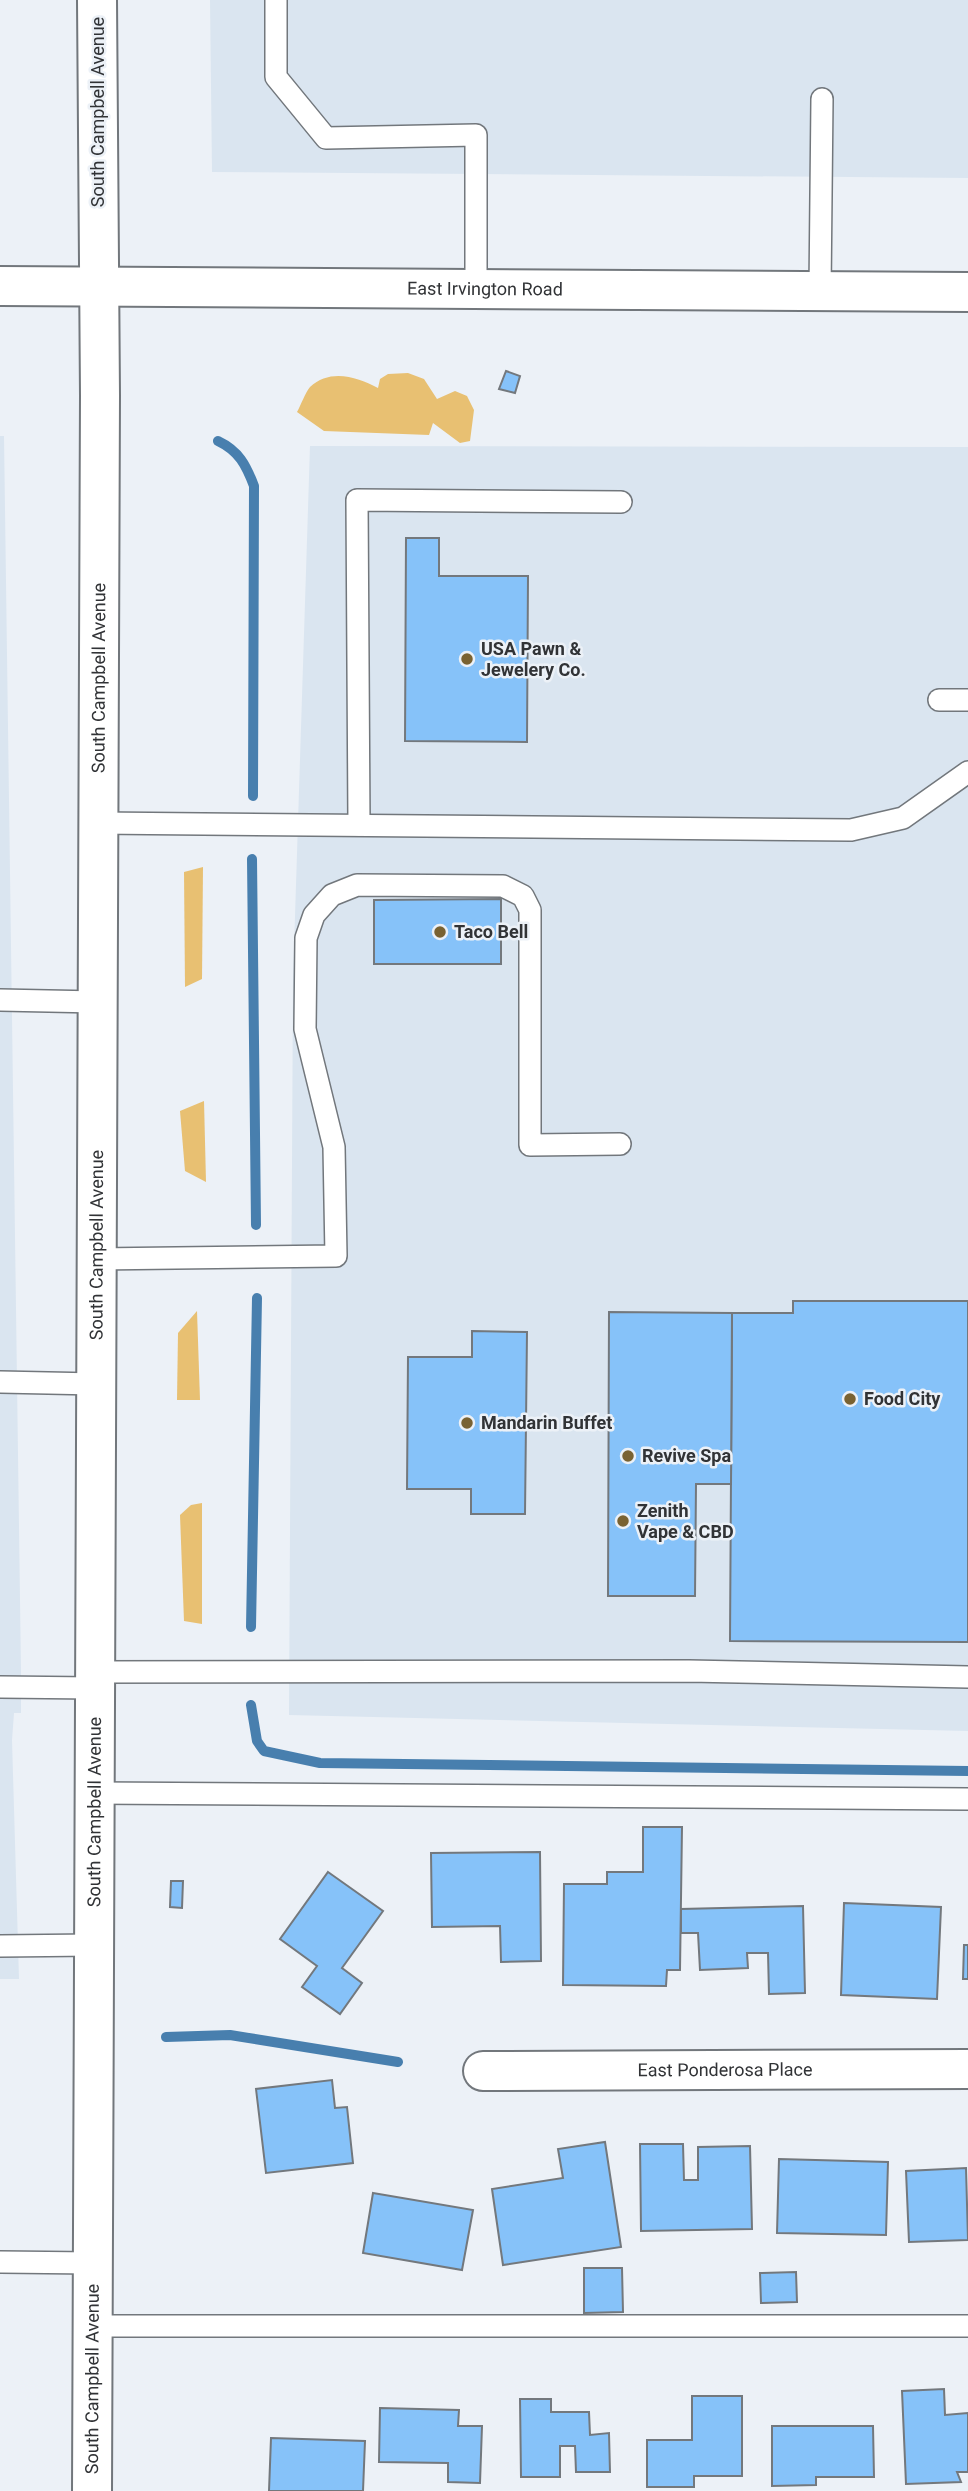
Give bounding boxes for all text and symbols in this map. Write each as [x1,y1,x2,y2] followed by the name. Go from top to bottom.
[87,17,108,207] street label: South Campbell Avenue
[407,278,563,299] street label: East Irvington Road
[88,583,109,773] street label: South Campbell Avenue
[481,638,586,680] place label: USA Pawn & Jewelery Co.
[459,651,475,667] marker: USA Pawn & Jewelery Co.
[454,921,528,942] place label: Taco Bell
[432,924,448,940] marker: Taco Bell
[85,1150,107,1340] street label: South Campbell Avenue
[864,1388,941,1409] place label: Food City
[842,1391,858,1407] marker: Food City
[481,1412,612,1433] place label: Mandarin Buffet
[459,1415,475,1431] marker: Mandarin Buffet
[642,1445,731,1466] place label: Revive Spa
[620,1448,636,1464] marker: Revive Spa
[637,1500,734,1542] place label: Zenith Vape & CBD
[615,1513,631,1529] marker: Zenith Vape & CBD
[83,1717,105,1907] street label: South Campbell Avenue
[637,2059,813,2080] street label: East Ponderosa Place
[81,2284,103,2474] street label: South Campbell Avenue

